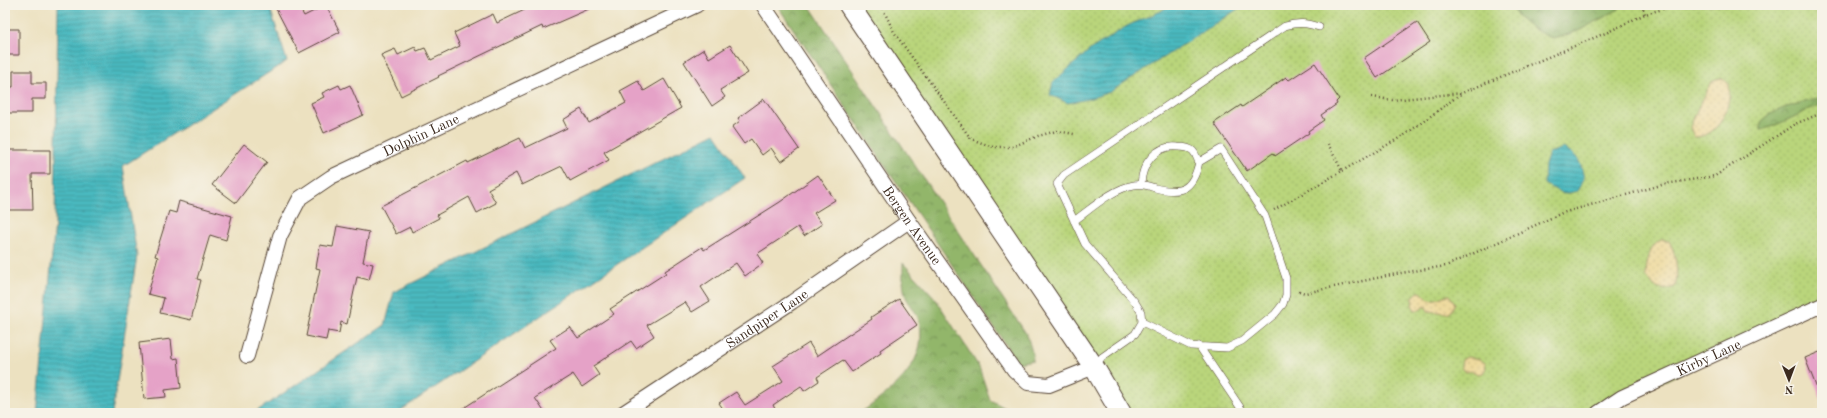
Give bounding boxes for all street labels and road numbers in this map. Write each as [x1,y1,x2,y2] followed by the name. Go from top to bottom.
[381,112,461,160] street label: Dolphin Lane
[880,184,943,267] street label: Bergen Avenue
[724,287,811,351] street label: Sandpiper Lane
[1675,337,1743,379] street label: Kirby Lane

